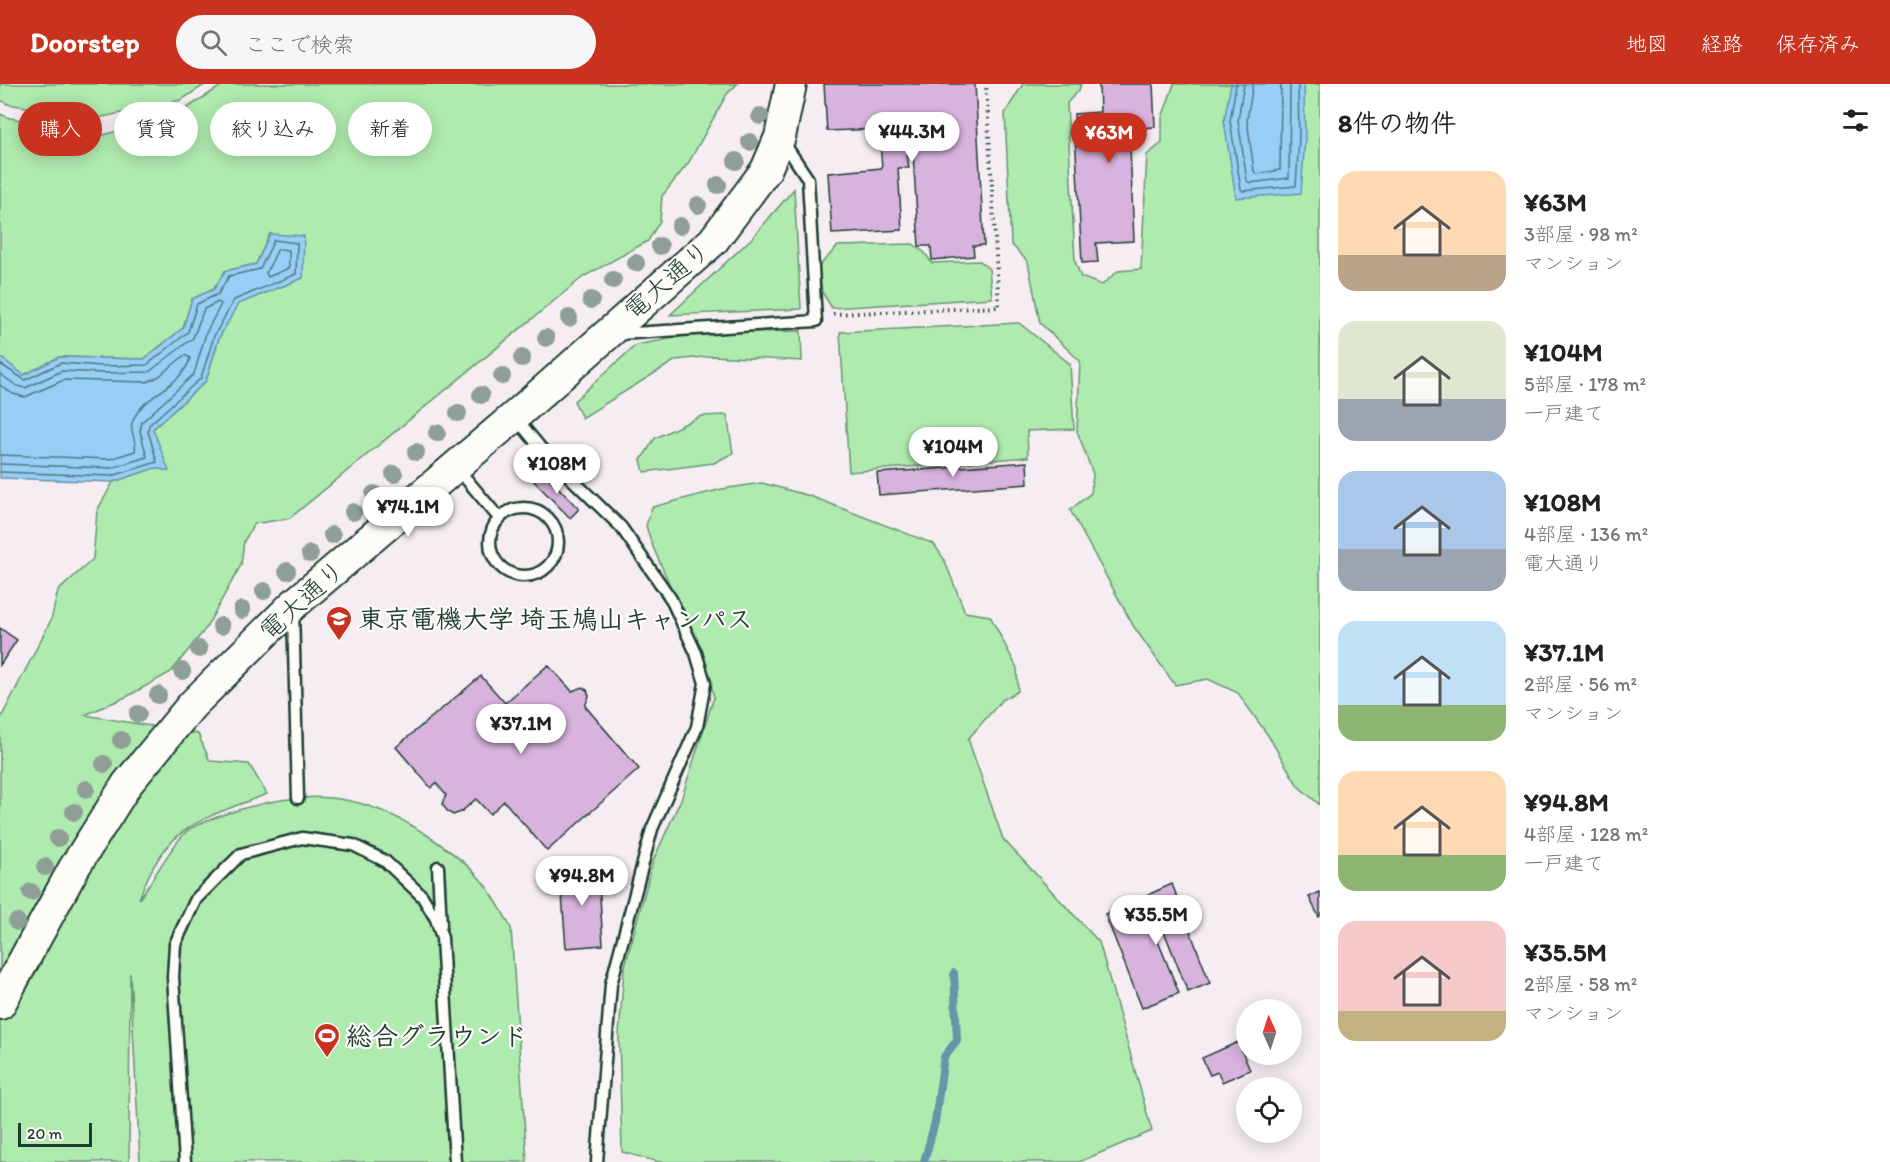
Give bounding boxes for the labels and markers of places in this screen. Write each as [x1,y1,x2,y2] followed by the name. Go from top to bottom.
[863,112,961,163] pin: ¥44.3M
[1073,113,1145,164] pin: ¥63M
[911,427,995,478] pin: ¥104M
[515,444,599,495] pin: ¥108M
[359,487,457,538] pin: ¥74.1M
[358,603,753,635] place label: 東京電機大学 埼玉鳩山キャンパス
[324,604,354,642] school or university icon: 東京電機大学 埼玉鳩山キャンパス
[472,704,570,755] pin: ¥37.1M
[533,856,631,907] pin: ¥94.8M
[1107,895,1205,946] pin: ¥35.5M
[346,1020,528,1052] place label: 総合グラウンド
[312,1021,342,1059] sports icon: 総合グラウンド

